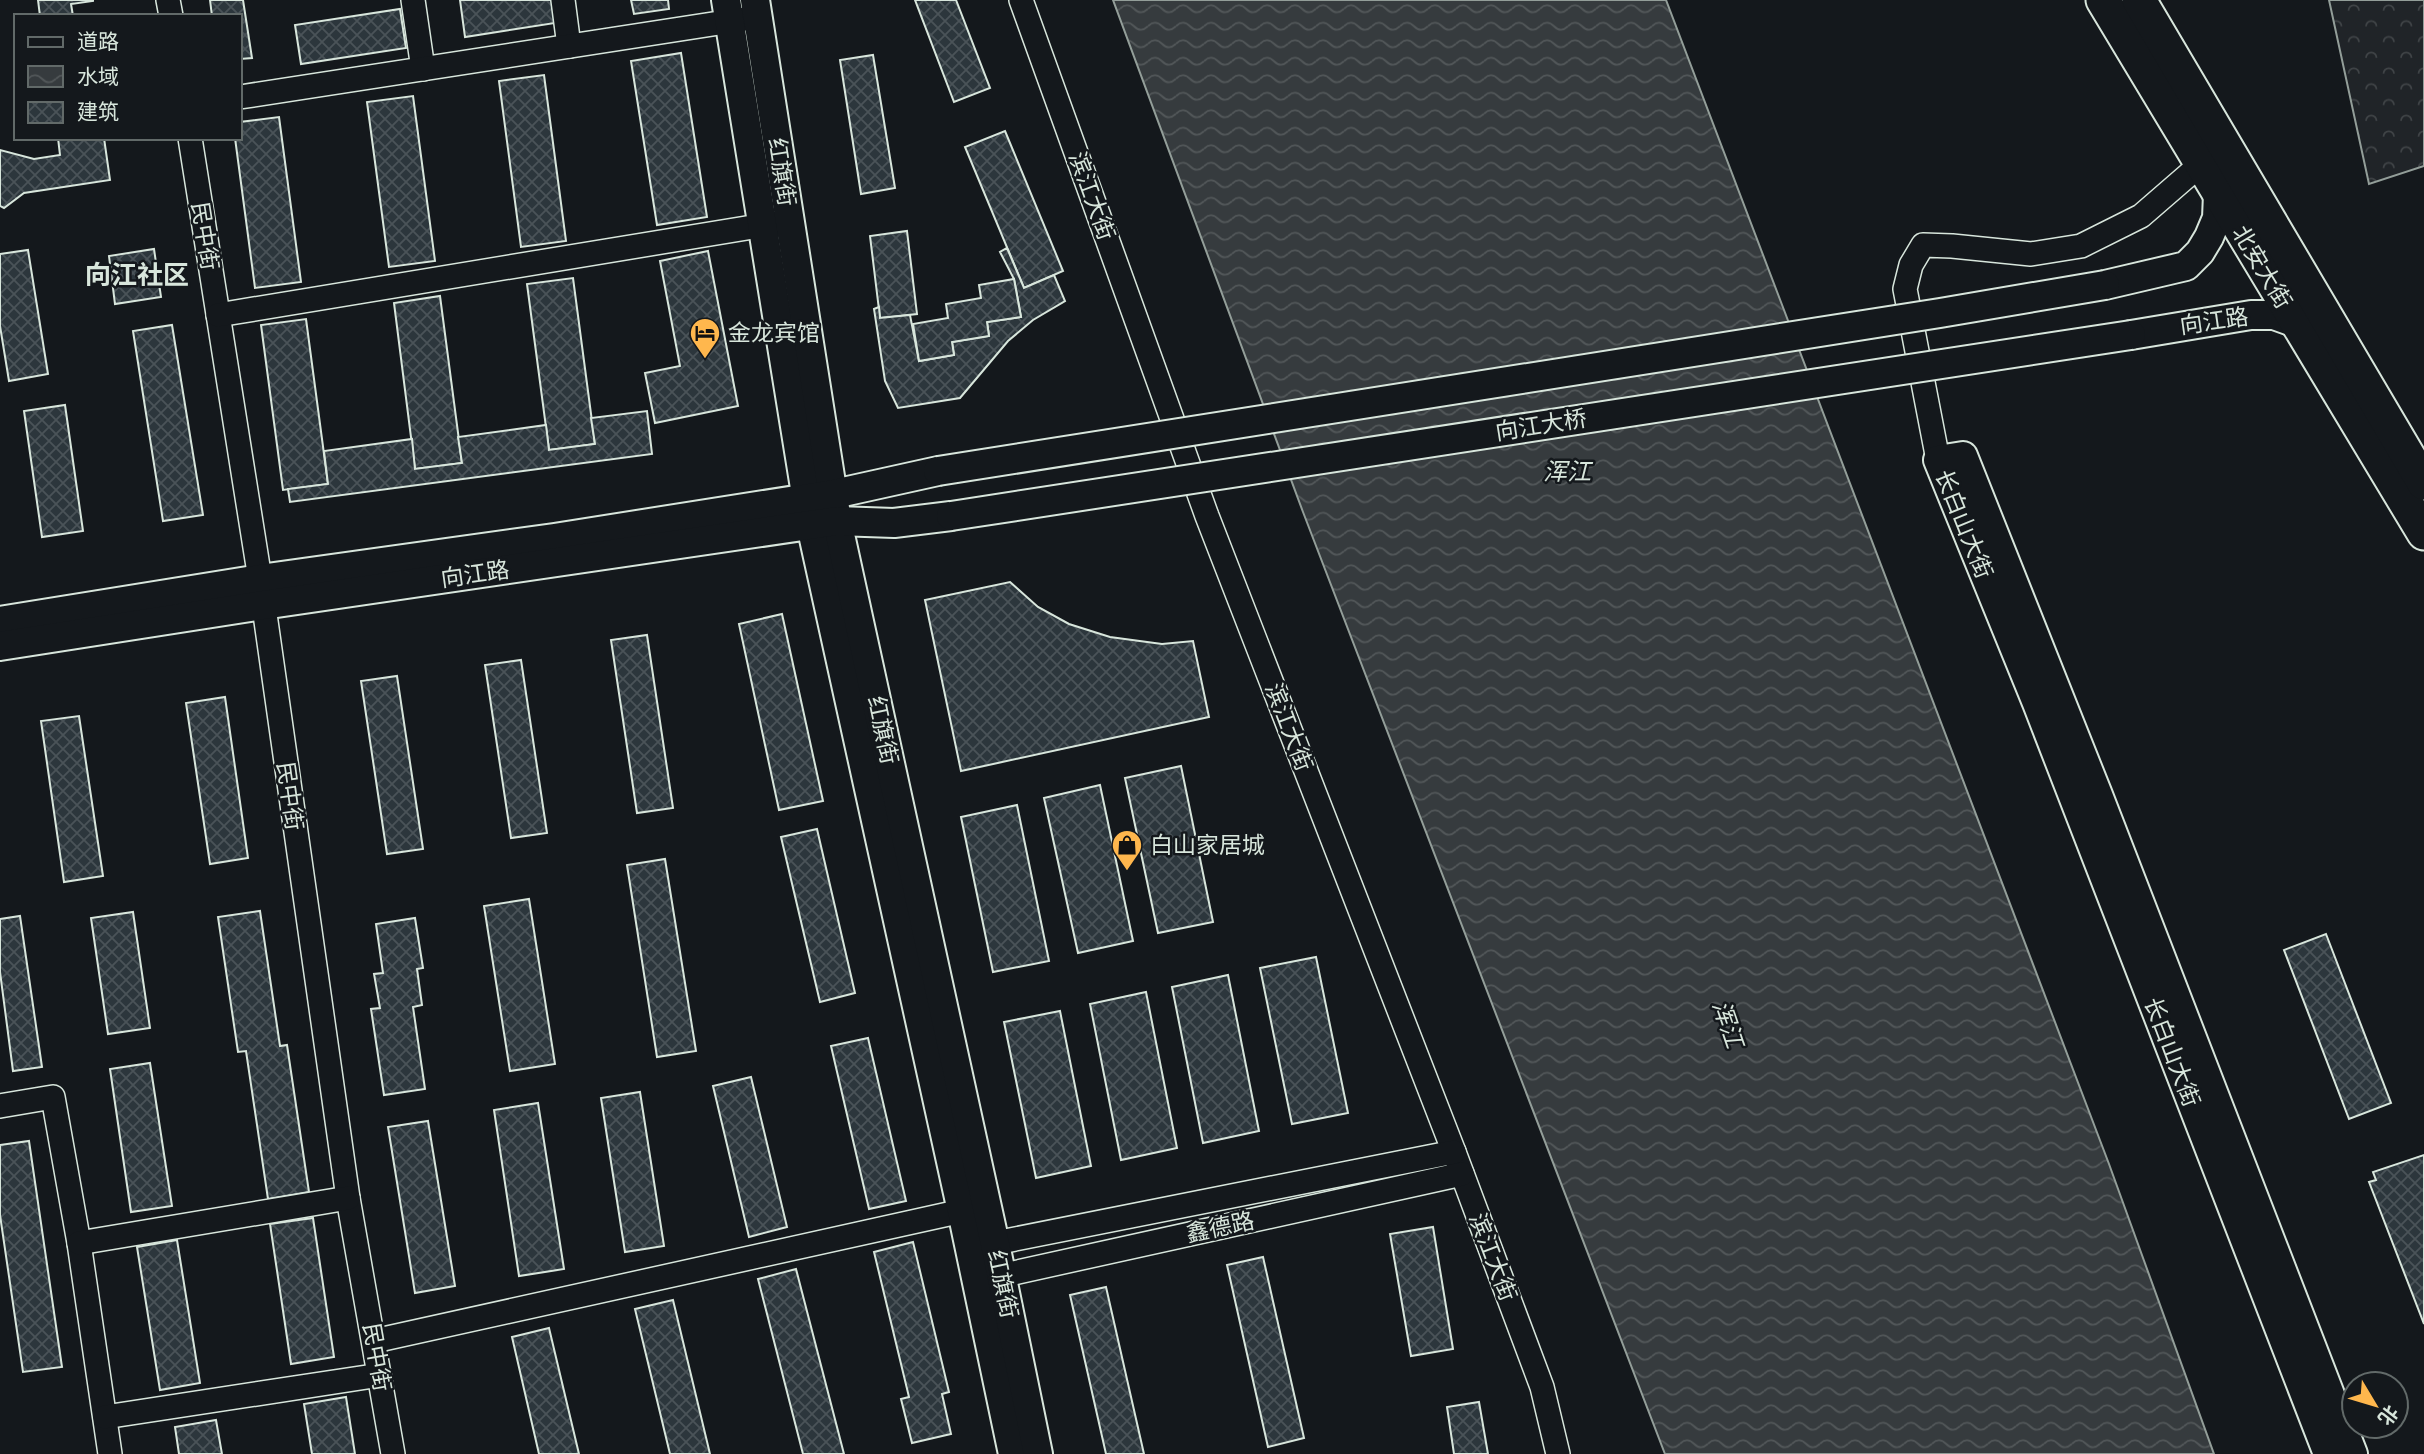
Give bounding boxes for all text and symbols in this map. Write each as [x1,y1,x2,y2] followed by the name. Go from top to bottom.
[14,14,242,140] legend
[77,30,119,53] text: 道路
[77,65,119,88] text: 水域
[77,100,119,123] text: 建筑
[764,136,800,208] street label: 红旗街
[1064,148,1120,244] street label: 滨江大街
[187,200,223,272] street label: 民中街
[2227,221,2297,313] street label: 北安大街
[85,260,189,290] district label: 向江社区
[2178,303,2250,339] street label: 向江路
[688,316,722,360] hotel icon: 金龙宾馆
[728,320,820,346] place label: 金龙宾馆
[1494,405,1588,445] street label: 向江大桥
[1543,458,1594,485] water label: 浑江
[1930,466,1998,582] street label: 长白山大街
[439,556,511,592] street label: 向江路
[1260,679,1318,775] street label: 滨江大街
[863,694,903,766] street label: 红旗街
[272,760,308,832] street label: 民中街
[1110,828,1144,872] shop icon: 白山家居城
[1150,832,1265,858] place label: 白山家居城
[2139,994,2205,1110] street label: 长白山大街
[1707,997,1750,1054] water label: 浑江
[1184,1207,1256,1247] street label: 鑫德路
[1464,1209,1522,1305] street label: 滨江大街
[983,1248,1023,1320] street label: 红旗街
[358,1321,396,1393] street label: 民中街
[2340,1370,2410,1440] north arrow
[2374,1401,2402,1429] text: 北

